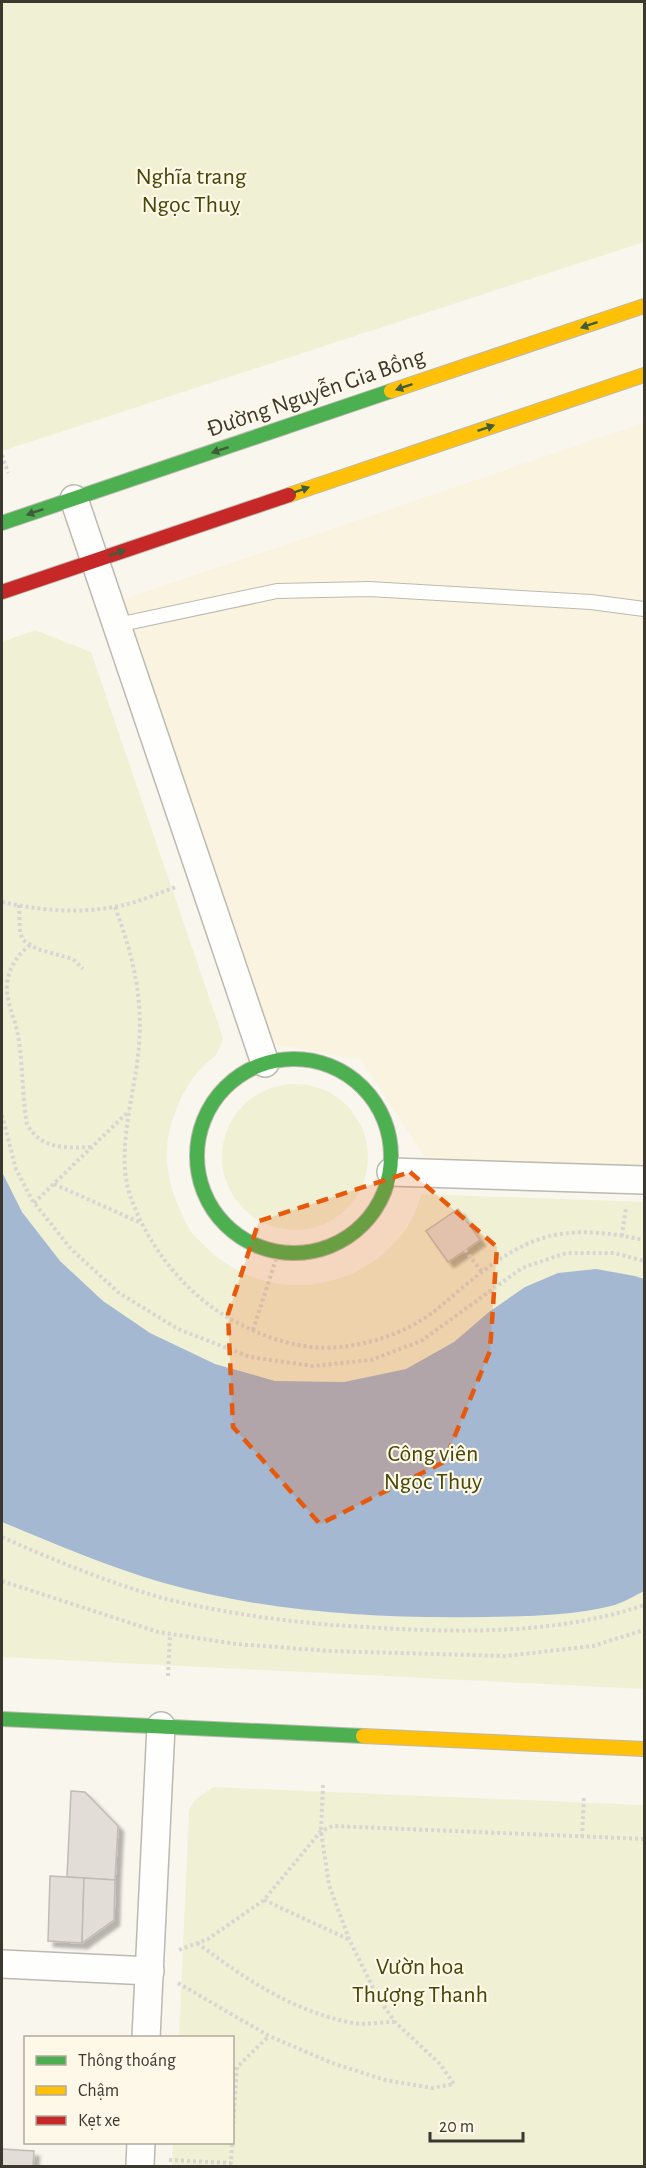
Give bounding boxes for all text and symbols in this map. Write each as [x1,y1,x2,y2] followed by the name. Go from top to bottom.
[136,165,247,217] park label: Nghĩa trang Ngọc Thuỵ
[580,321,598,330] one-way arrow
[204,343,428,442] street label: Đường Nguyễn Gia Bồng
[395,383,413,393] one-way arrow
[477,423,495,433] one-way arrow
[210,445,228,455] one-way arrow
[292,485,310,495] one-way arrow
[26,508,44,517] one-way arrow
[108,547,126,557] one-way arrow
[384,1442,482,1494] park label: Công viên Ngọc Thụy
[352,1955,488,2007] park label: Vườn hoa Thượng Thanh
[24,2036,234,2144] legend
[78,2052,176,2070] text: Thông thoáng
[78,2082,119,2100] text: Chậm
[430,2105,523,2143] scale bar
[78,2112,120,2130] text: Kẹt xe
[439,2118,474,2136] text: 20 m

